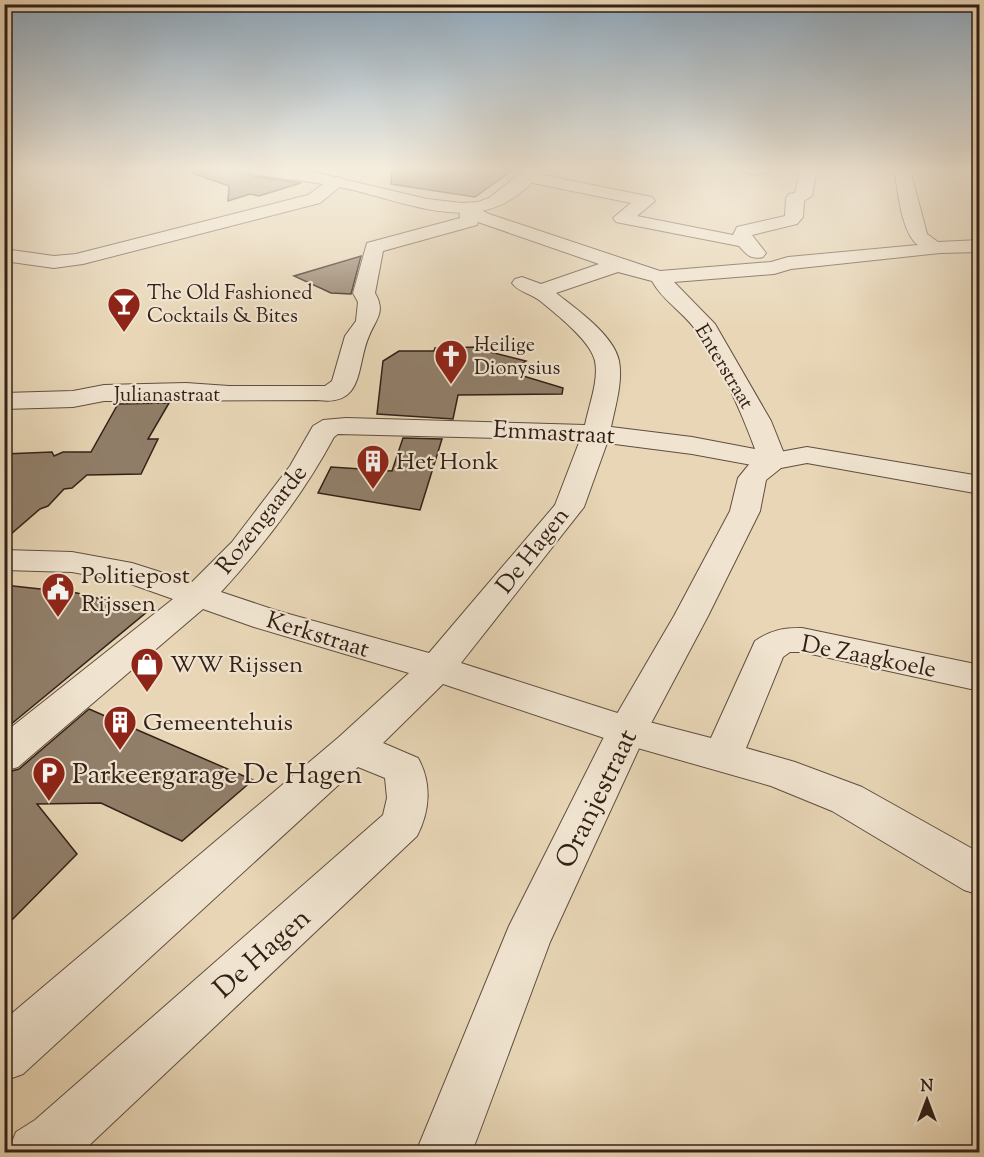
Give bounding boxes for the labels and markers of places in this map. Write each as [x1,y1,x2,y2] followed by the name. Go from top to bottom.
[147,280,313,332] place label: The Old Fashioned Cocktails & Bites
[106,286,142,333] bar icon: The Old Fashioned Cocktails & Bites
[474,332,561,384] place label: Heilige Dionysius
[433,338,469,385] church icon: Heilige Dionysius
[355,443,391,490] building icon: Het Honk
[396,446,499,480] place label: Het Honk
[81,560,190,622] place label: Politiepost Rijssen
[40,571,76,618] public building icon: Politiepost Rijssen
[129,646,165,693] shop icon: WW Rijssen
[170,649,303,683] place label: WW Rijssen
[102,704,138,751] building icon: Gemeentehuis
[143,707,293,741] place label: Gemeentehuis
[31,755,67,802] parking icon: Parkeergarage De Hagen
[72,756,362,796] place label: Parkeergarage De Hagen

